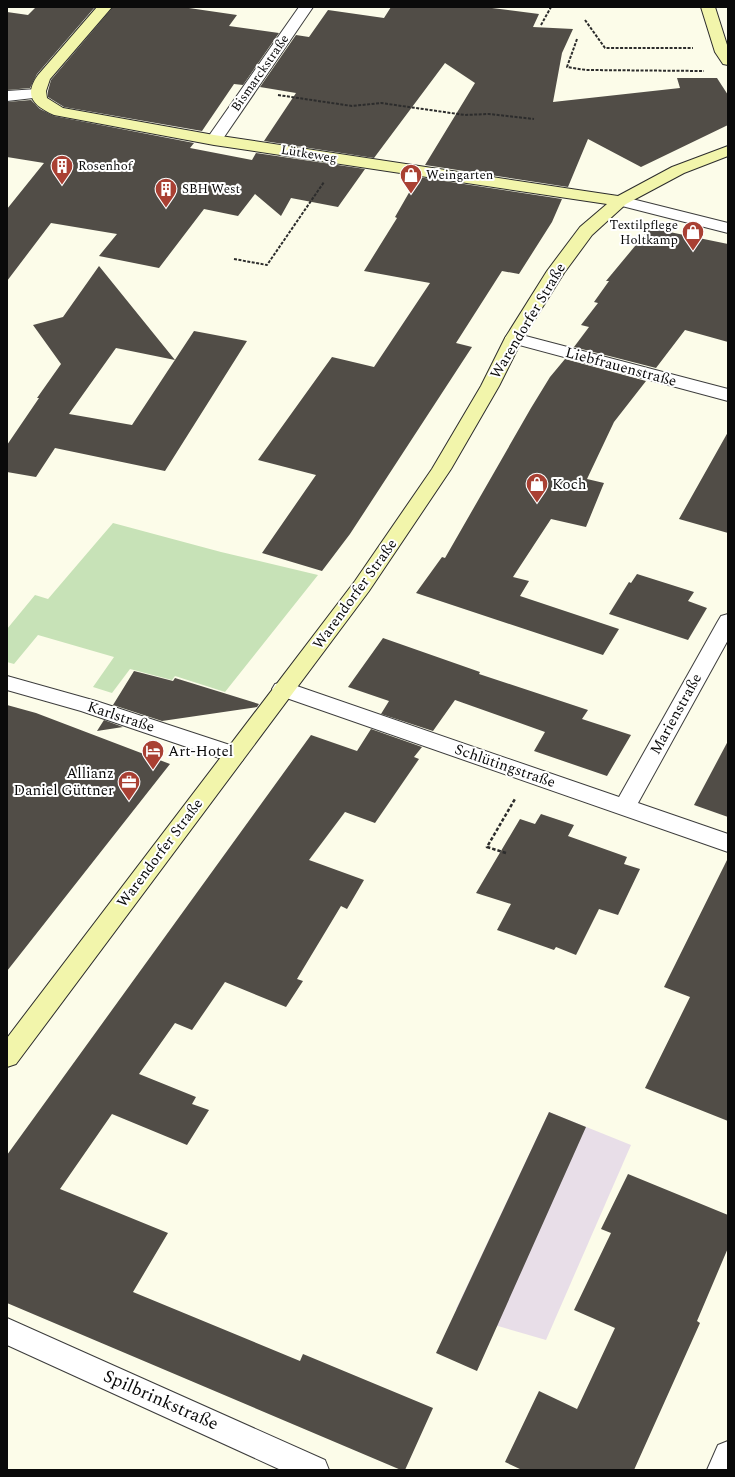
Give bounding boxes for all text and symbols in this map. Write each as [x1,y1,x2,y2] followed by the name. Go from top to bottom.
[226,30,294,116] street label: Bismarckstraße
[279,140,339,168] street label: Lütkeweg
[49,153,75,186] building icon: Rosenhof
[78,156,134,176] place label: Rosenhof
[398,162,424,195] shop icon: Weingarten
[426,165,494,185] place label: Weingarten
[153,176,179,209] building icon: SBH West
[182,179,241,199] place label: SBH West
[610,215,678,250] place label: Textilpflege Holtkamp
[680,219,706,252] shop icon: Textilpflege Holtkamp
[484,259,572,383] street label: Warendorfer Straße
[563,341,679,393] street label: Liebfrauenstraße
[524,471,550,504] shop icon: Koch
[552,473,587,496] place label: Koch
[307,534,403,654] street label: Warendorfer Straße
[644,669,708,759] street label: Marienstraße
[84,695,158,739] street label: Karlstraße
[140,738,166,771] hotel icon: Art-Hotel
[451,738,559,794] street label: Schlütingstraße
[168,740,233,763] place label: Art-Hotel
[14,762,114,802] place label: Allianz Daniel Güttner
[116,769,142,802] office icon: Allianz Daniel Güttner
[111,793,209,913] street label: Warendorfer Straße
[99,1363,223,1437] street label: Spilbrinkstraße

